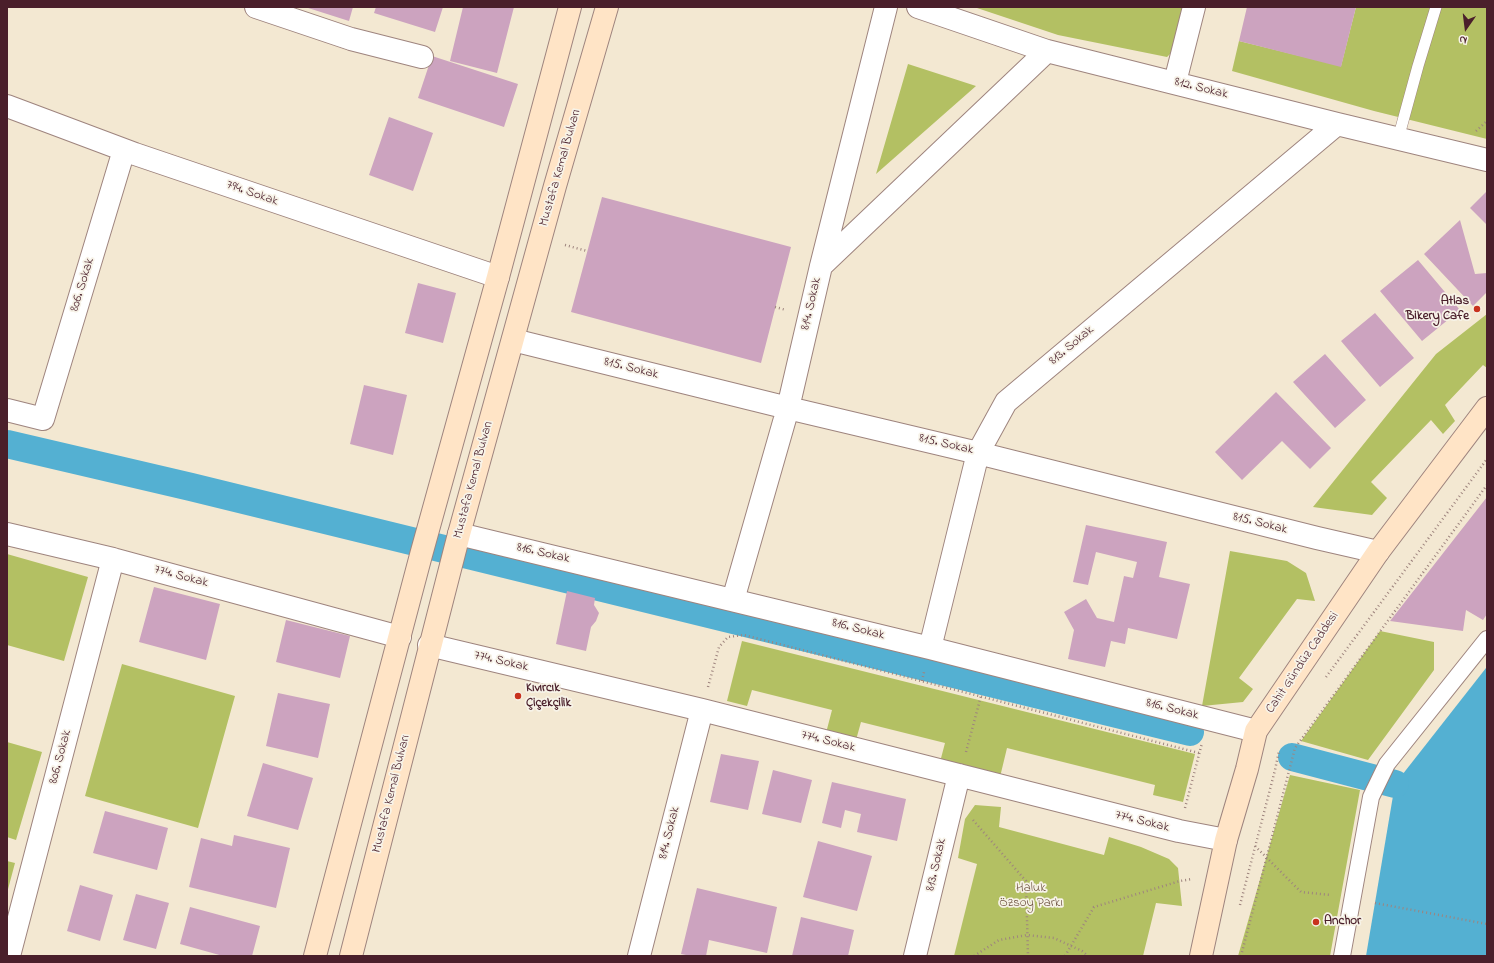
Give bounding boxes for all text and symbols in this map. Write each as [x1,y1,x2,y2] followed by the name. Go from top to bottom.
[1446,8,1486,48] north arrow
[1458,31,1469,48] text: N
[1173,75,1229,103] street label: 812. Sokak
[537,108,585,228] street label: Mustafa Kemal Bulvarı
[224,178,280,210] street label: 794. Sokak
[67,256,99,314] street label: 806. Sokak
[798,276,826,332] street label: 814. Sokak
[1406,294,1469,325] place label: Atlas Bikery Cafe
[1472,304,1482,314] marker: Atlas Bikery Cafe
[1047,323,1097,369] street label: 813. Sokak
[602,355,660,383] street label: 815. Sokak
[451,420,497,540] street label: Mustafa Kemal Bulvarı
[917,431,975,459] street label: 815. Sokak
[1231,510,1289,538] street label: 815. Sokak
[515,540,571,568] street label: 816. Sokak
[152,562,210,592] street label: 774. Sokak
[1263,609,1343,717] street label: Cahit Gündüz Caddesi
[830,616,886,644] street label: 816. Sokak
[472,648,530,676] street label: 774. Sokak
[526,681,571,712] place label: Kıvırcık Çiçekçilik
[513,691,523,701] marker: Kıvırcık Çiçekçilik
[1144,696,1200,724] street label: 816. Sokak
[46,728,76,786] street label: 806. Sokak
[799,728,857,756] street label: 774. Sokak
[370,733,414,855] street label: Mustafa Kemal Bulvarı
[656,805,684,861] street label: 814. Sokak
[1113,808,1171,836] street label: 774. Sokak
[923,837,951,893] street label: 813. Sokak
[999,881,1063,912] park label: Haluk Özsoy Parkı
[1324,914,1361,930] place label: Anchor
[1311,917,1321,927] marker: Anchor

